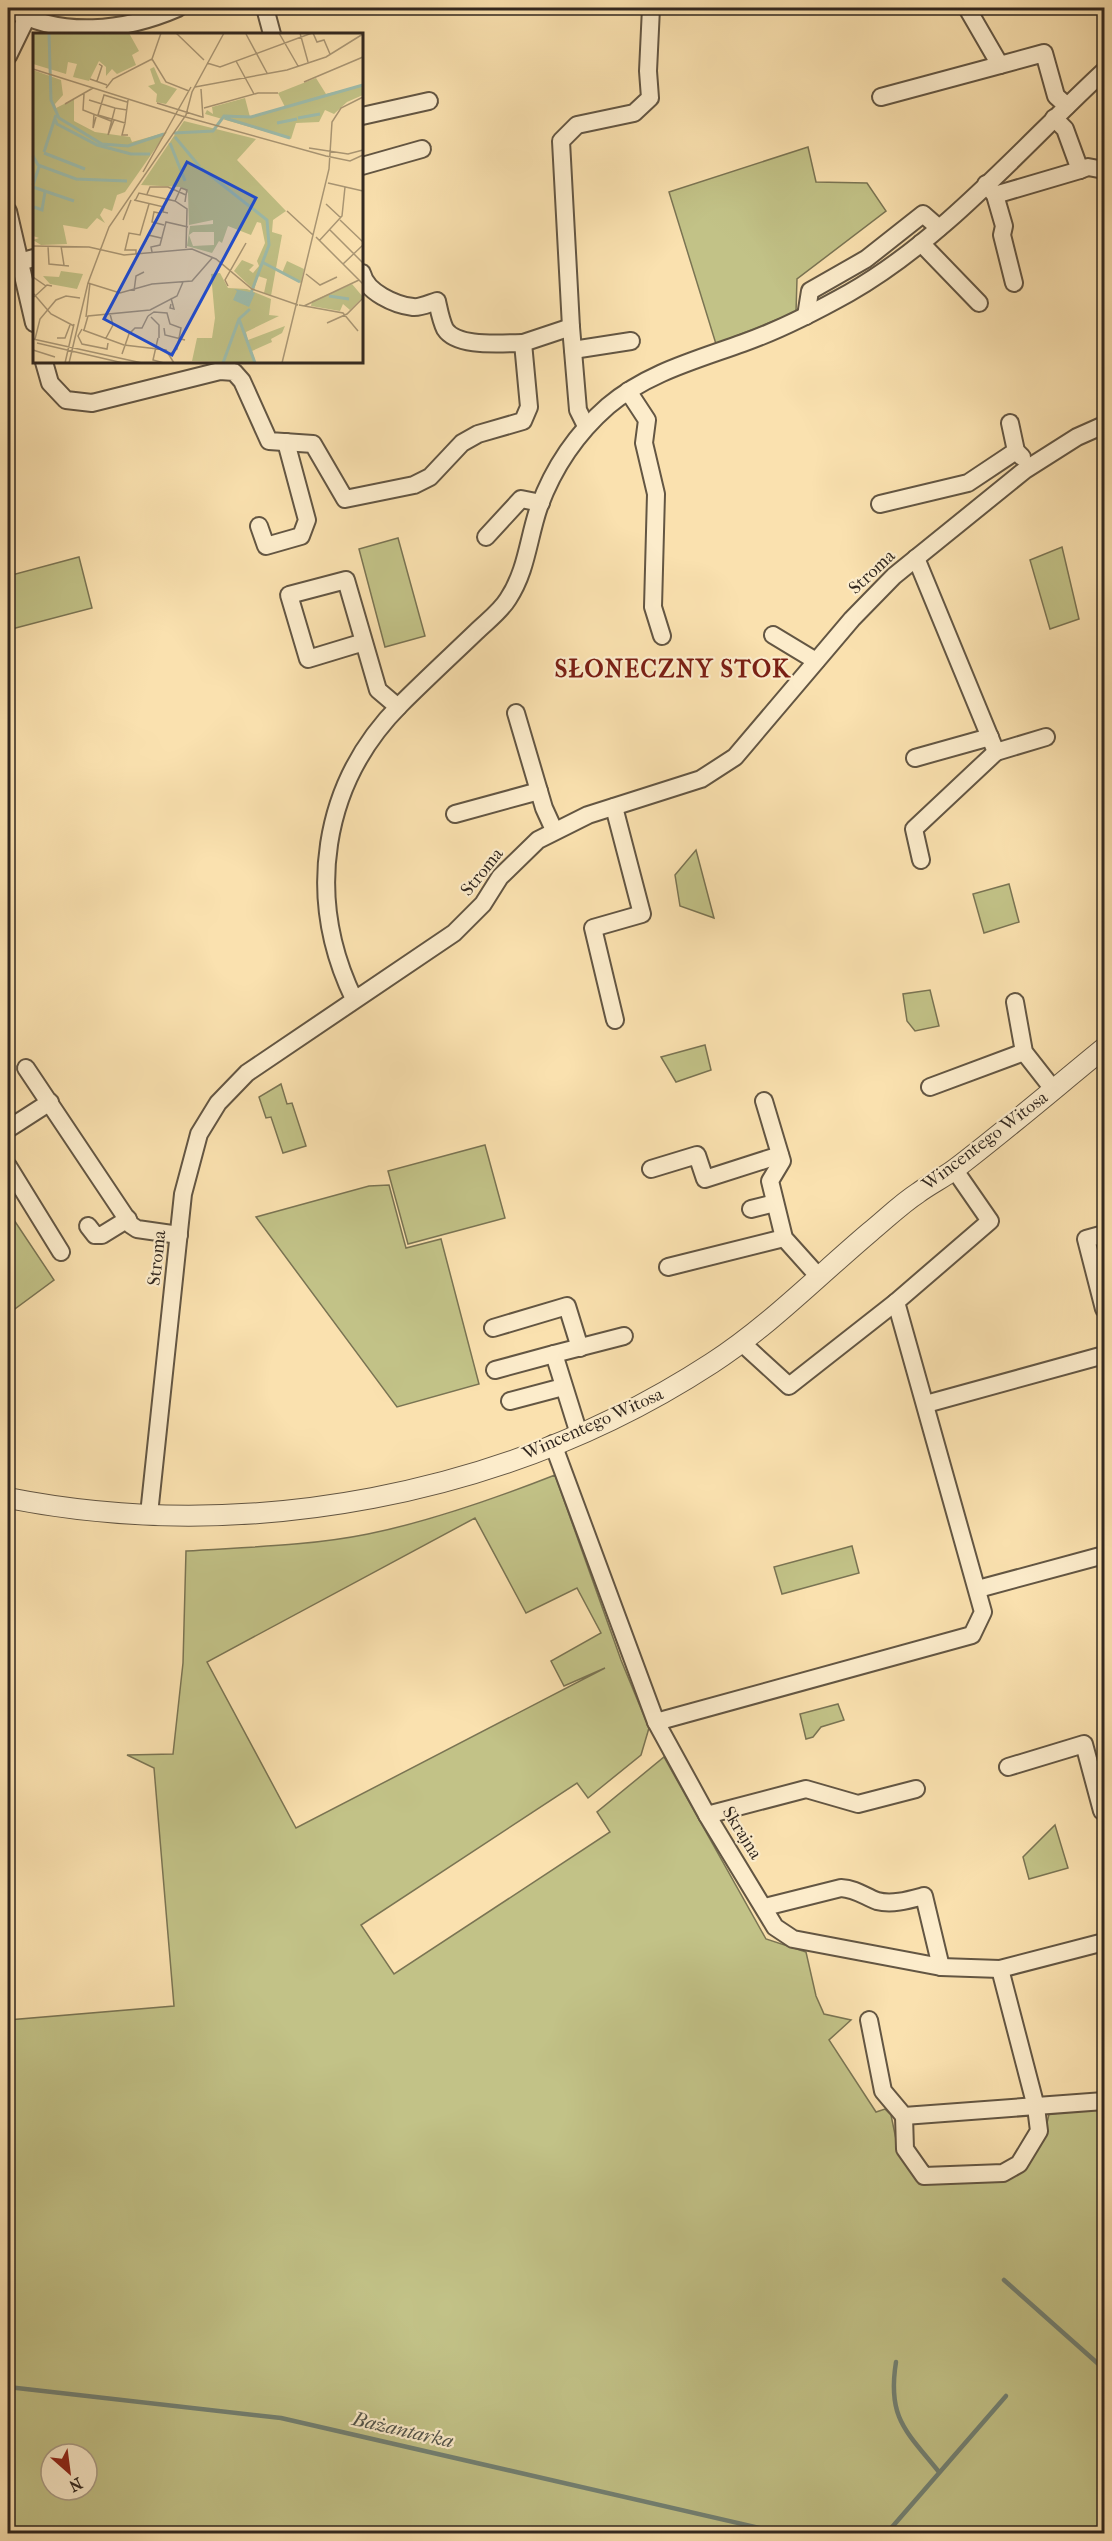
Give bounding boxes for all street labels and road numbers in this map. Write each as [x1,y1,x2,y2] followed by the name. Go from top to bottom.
[845,545,900,599] street label: Stroma
[456,843,508,900] street label: Stroma
[917,1087,1052,1196] street label: Wincentego Witosa
[144,1229,170,1287] street label: Stroma
[519,1383,667,1465] street label: Wincentego Witosa
[718,1803,767,1864] street label: Skrajna

